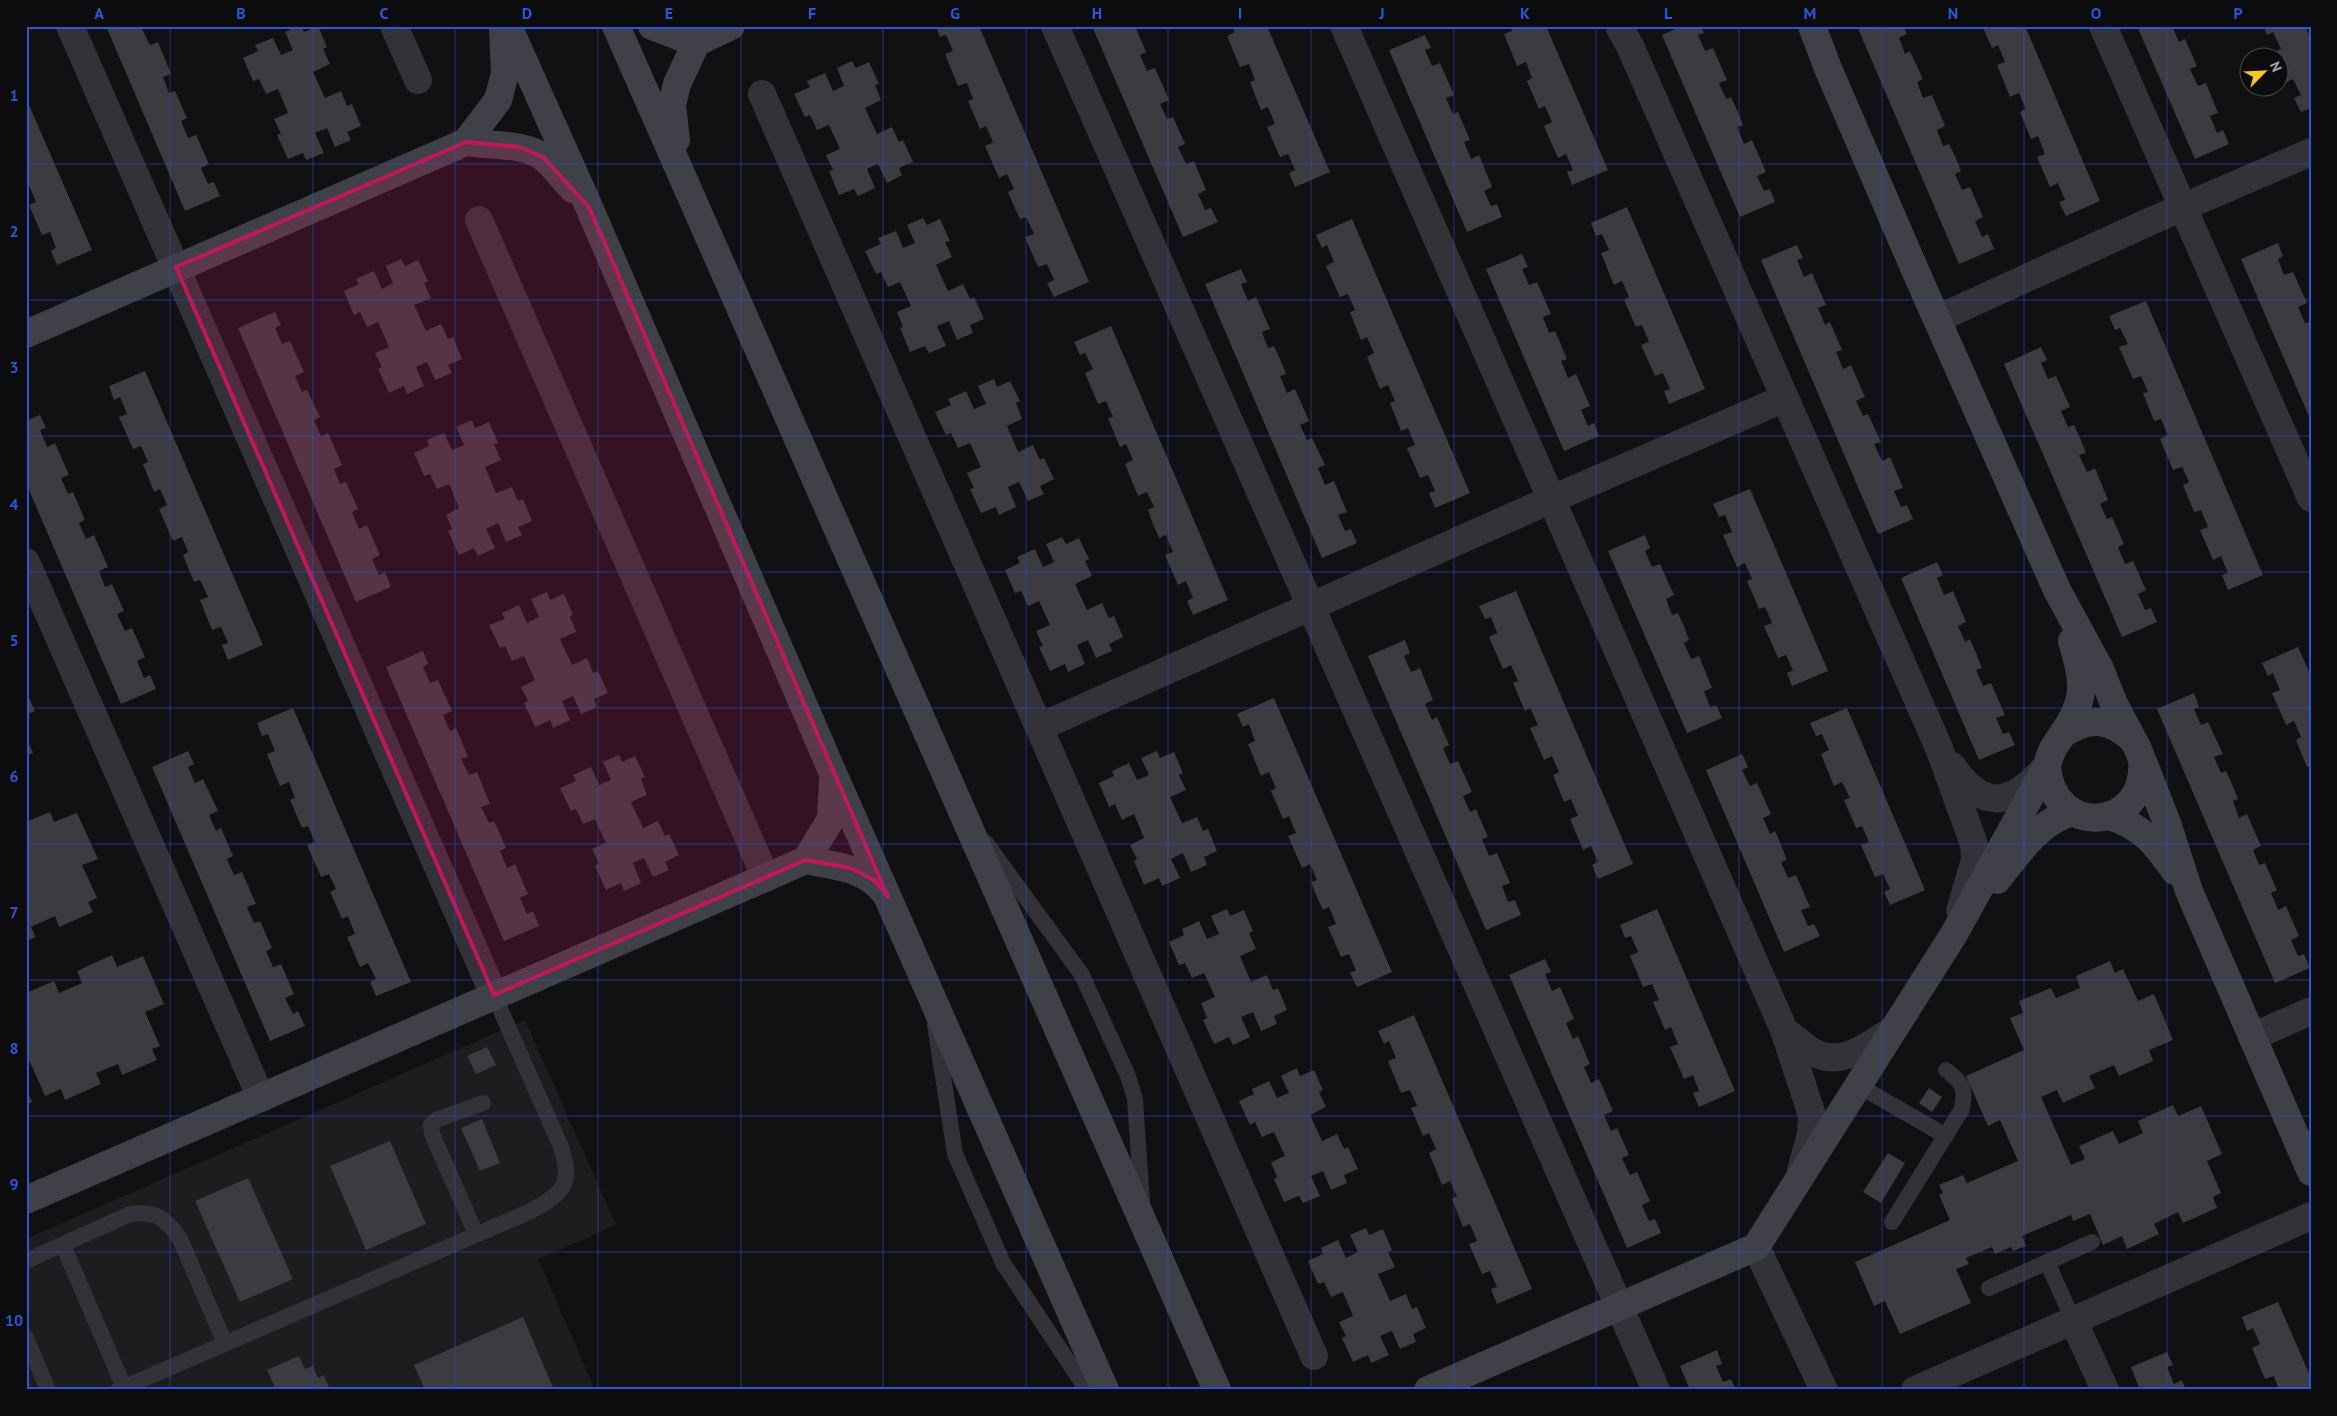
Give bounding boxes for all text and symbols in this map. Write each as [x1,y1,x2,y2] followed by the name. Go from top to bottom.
[94,3,104,23] text: A
[236,3,246,23] text: B
[380,3,389,23] text: C
[522,3,532,23] text: D
[665,3,673,23] text: E
[808,3,816,23] text: F
[950,3,960,23] text: G
[1092,3,1102,23] text: H
[1238,3,1242,23] text: I
[1378,3,1385,23] text: J
[1520,3,1530,23] text: K
[1664,3,1673,23] text: L
[1804,3,1816,23] text: M
[1948,3,1958,23] text: N
[2091,3,2102,23] text: O
[2233,3,2243,23] text: P
[2240,48,2290,98] north arrow
[2266,59,2286,75] text: N
[9,85,19,105] text: 1
[9,221,19,241] text: 2
[9,357,19,377] text: 3
[9,494,19,514] text: 4
[9,630,19,650] text: 5
[9,766,19,786] text: 6
[9,902,19,922] text: 7
[9,1038,19,1058] text: 8
[9,1174,19,1194] text: 9
[5,1310,23,1330] text: 10

